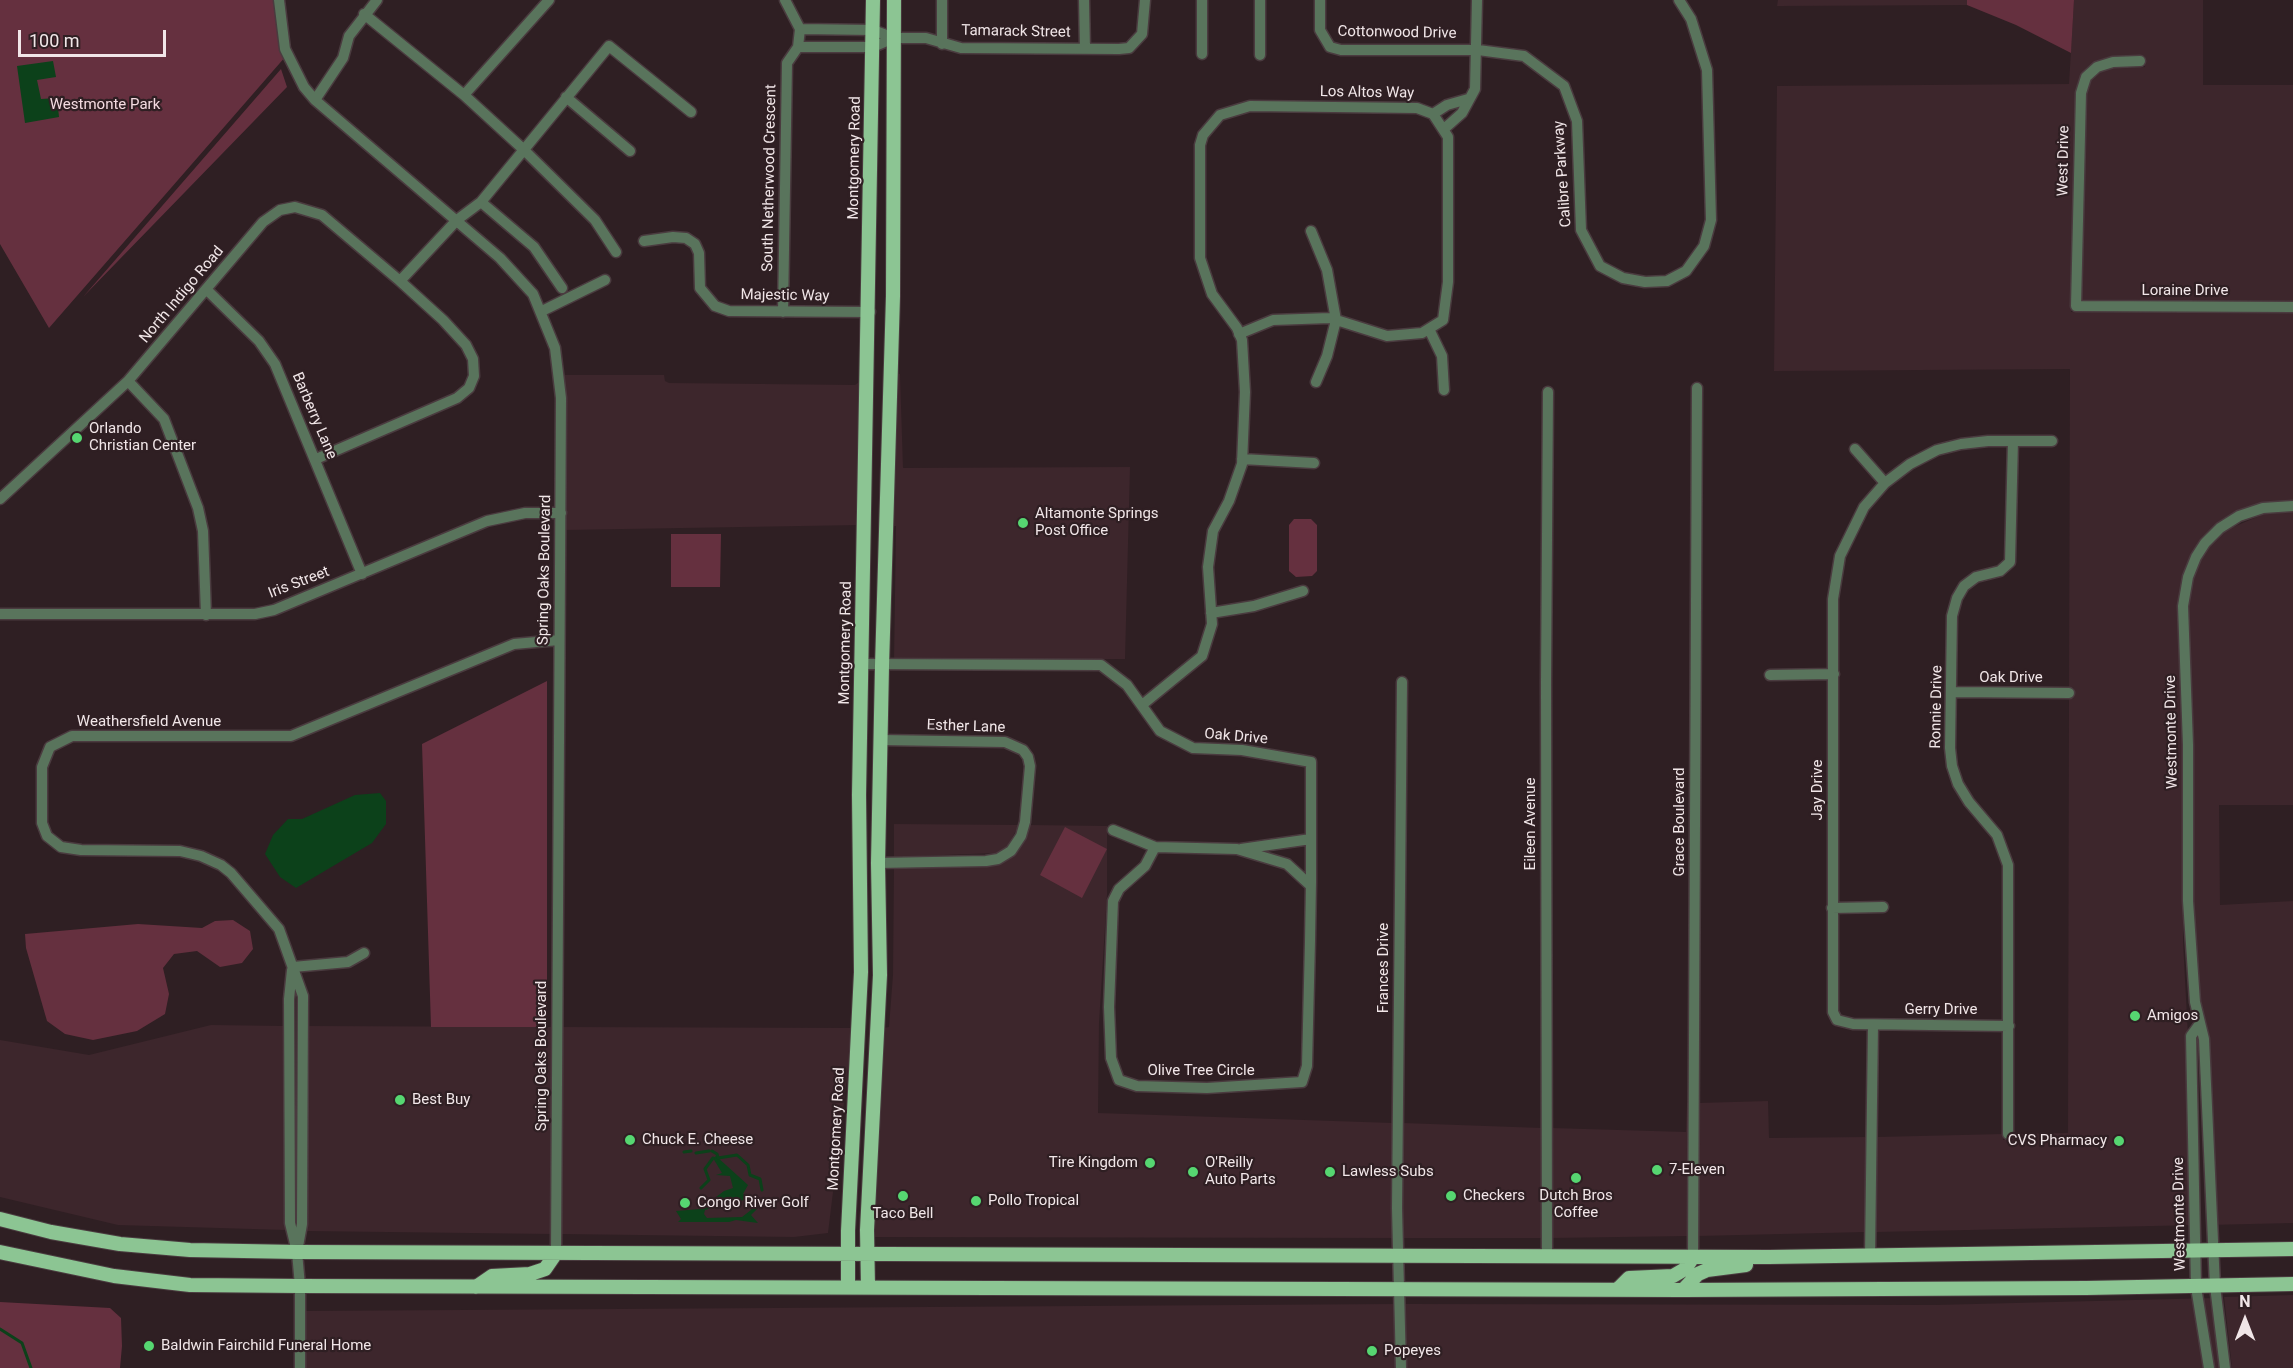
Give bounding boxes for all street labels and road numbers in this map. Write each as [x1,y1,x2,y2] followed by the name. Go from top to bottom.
[961,22,1071,42] street label: Tamarack Street
[1337,23,1457,43] street label: Cottonwood Drive
[1320,83,1414,103] street label: Los Altos Way
[759,84,781,272] street label: South Netherwood Crescent
[845,96,865,220] street label: Montgomery Road
[1550,120,1576,228] street label: Calibre Parkway
[2054,125,2074,197] street label: West Drive
[136,243,228,347] street label: North Indigo Road
[2142,282,2228,300] street label: Loraine Drive
[740,286,830,306] street label: Majestic Way
[288,370,340,462] street label: Barberry Lane
[535,495,555,645] street label: Spring Oaks Boulevard
[266,563,332,603] street label: Iris Street
[836,581,856,705] street label: Montgomery Road
[1927,665,1947,749] street label: Ronnie Drive
[1979,669,2043,687] street label: Oak Drive
[2162,675,2182,789] street label: Westmonte Drive
[77,713,221,731] street label: Weathersfield Avenue
[926,717,1006,737] street label: Esther Lane
[1204,725,1268,749] street label: Oak Drive
[1809,760,1827,820] street label: Jay Drive
[1671,767,1689,877] street label: Grace Boulevard
[1522,778,1540,870] street label: Eileen Avenue
[1375,923,1393,1013] street label: Frances Drive
[533,981,551,1131] street label: Spring Oaks Boulevard
[1905,1001,1977,1019] street label: Gerry Drive
[1147,1062,1255,1080] street label: Olive Tree Circle
[825,1067,849,1191] street label: Montgomery Road
[2170,1157,2190,1271] street label: Westmonte Drive

